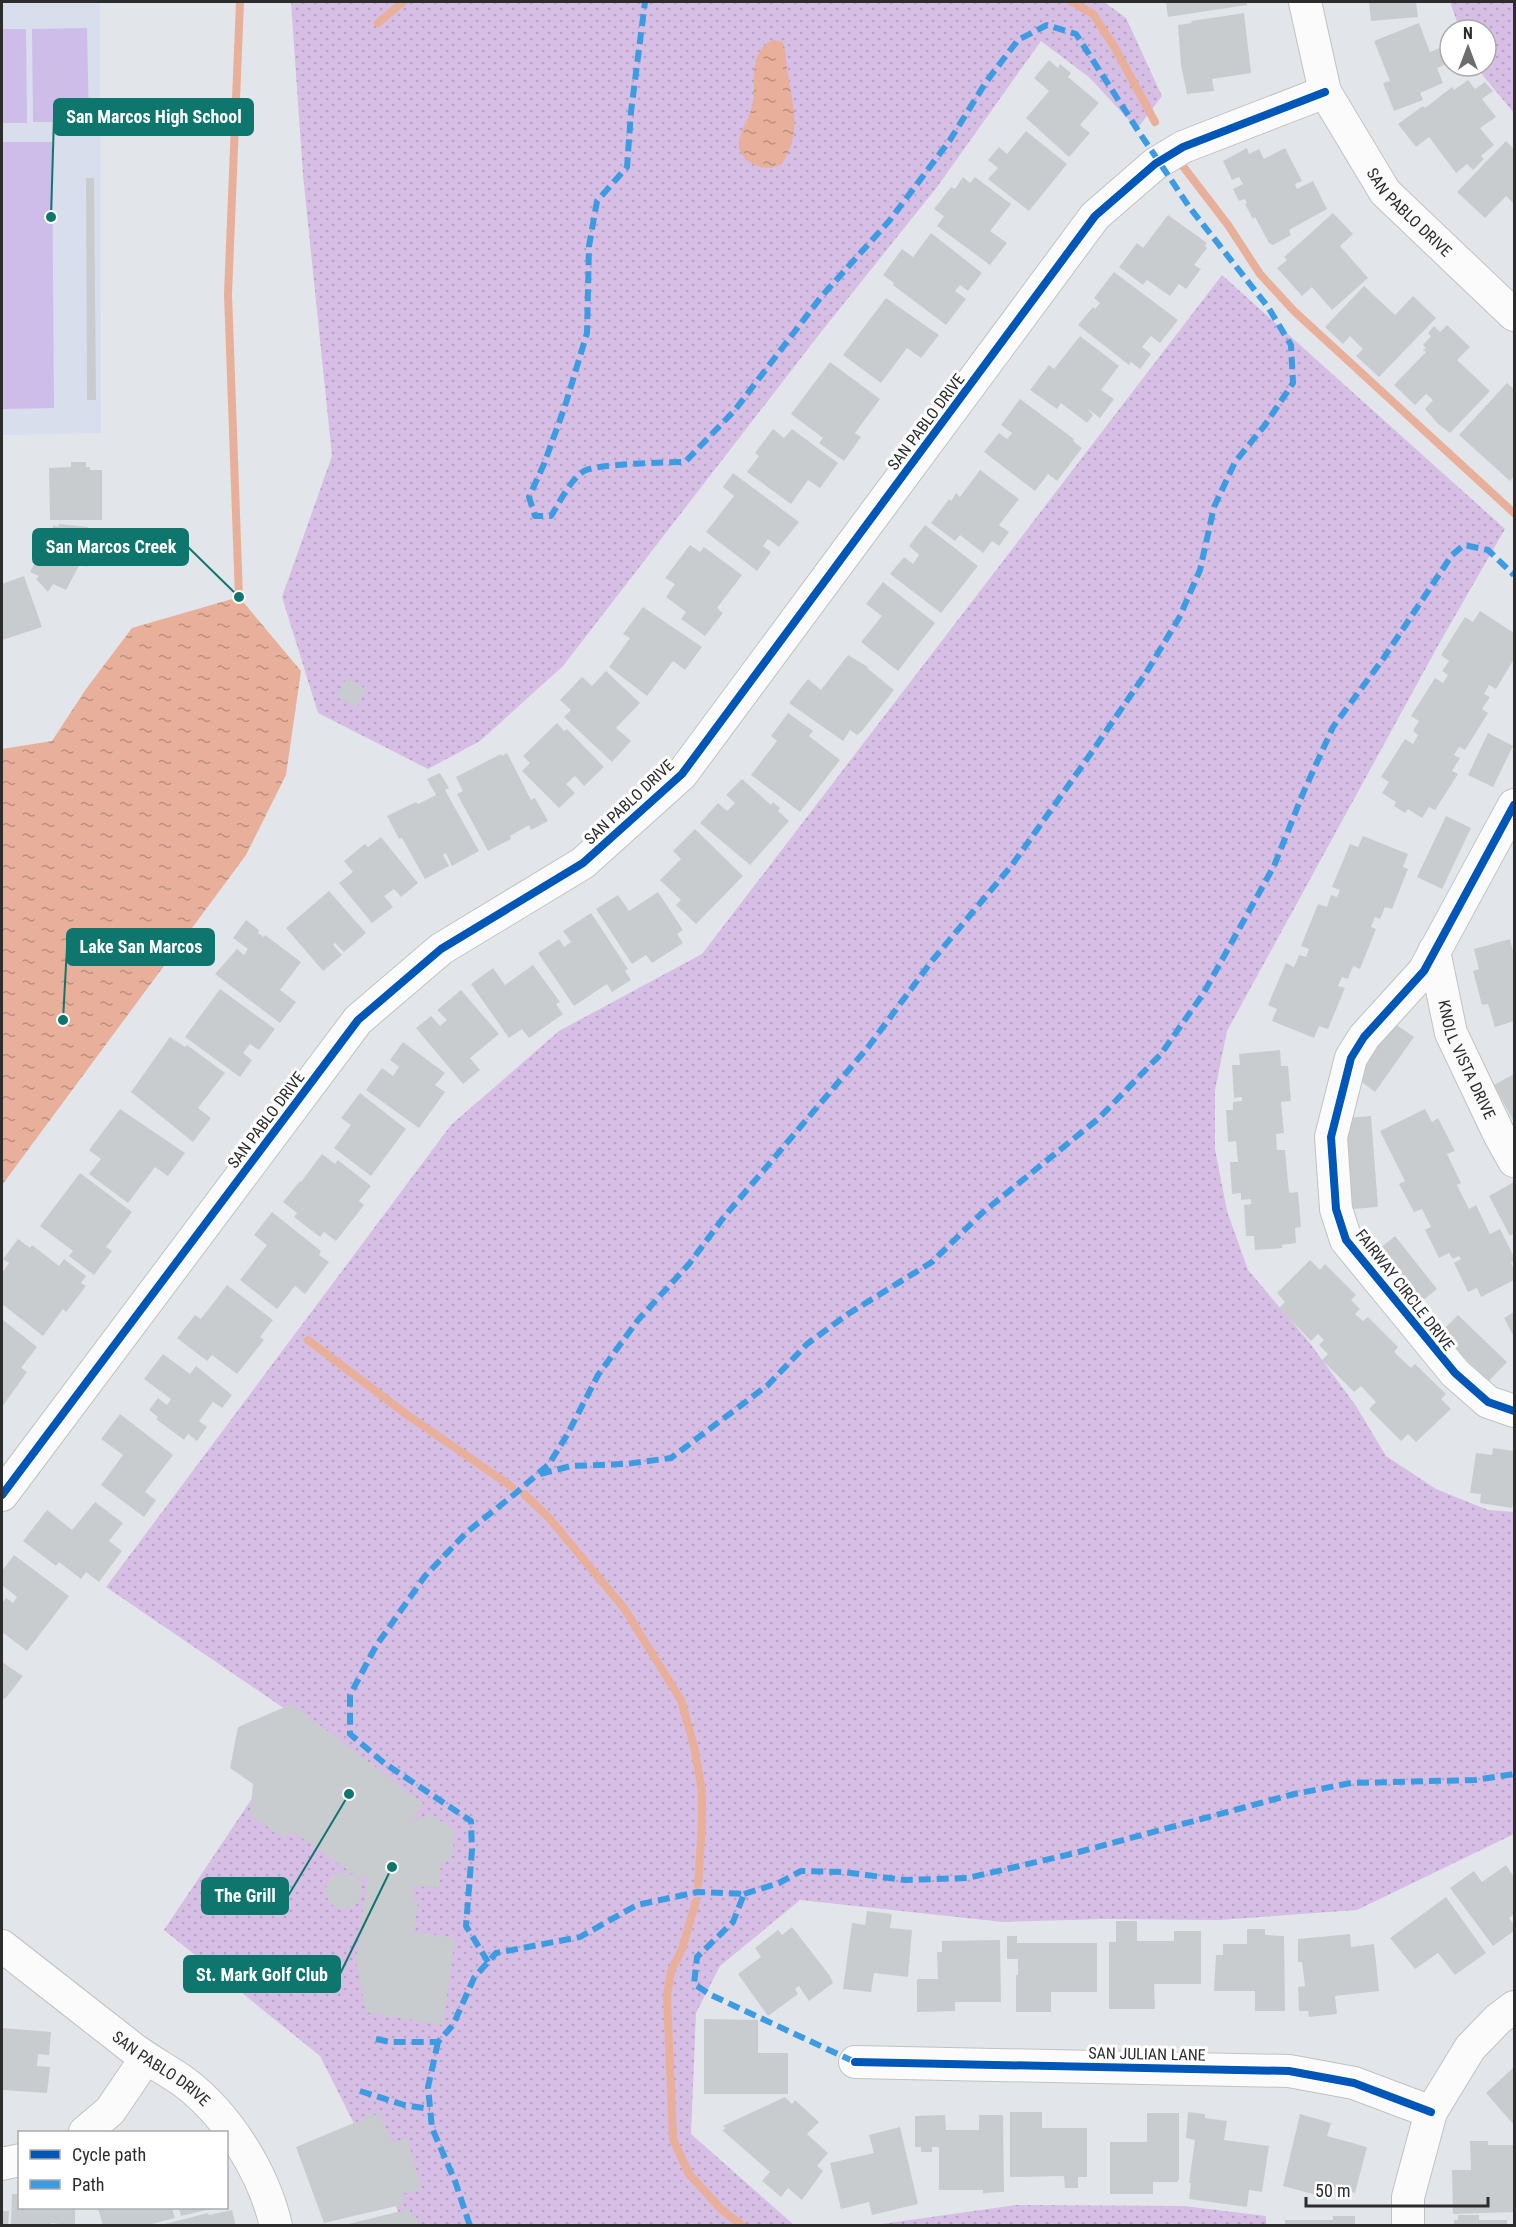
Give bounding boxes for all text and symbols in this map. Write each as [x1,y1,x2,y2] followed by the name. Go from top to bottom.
[1438,18,1498,78] north arrow
[1463,24,1473,43] text: N
[54,99,253,135] callout: San Marcos High School
[66,106,242,127] text: San Marcos High School
[1363,164,1456,260] street label: SAN PABLO DRIVE
[884,370,968,474] street label: SAN PABLO DRIVE
[33,529,188,565] callout: San Marcos Creek
[46,536,177,557] text: San Marcos Creek
[580,756,678,848] street label: SAN PABLO DRIVE
[67,929,214,965] callout: Lake San Marcos
[80,936,202,957] text: Lake San Marcos
[1435,998,1500,1122] street label: KNOLL VISTA DRIVE
[224,1068,308,1172] street label: SAN PABLO DRIVE
[1352,1225,1458,1355] street label: FAIRWAY CIRCLE DRIVE
[202,1878,288,1914] callout: The Grill
[214,1885,276,1906] text: The Grill
[184,1956,340,1992] callout: St. Mark Golf Club
[196,1964,328,1985] text: St. Mark Golf Club
[109,2027,214,2110] street label: SAN PABLO DRIVE
[1088,2043,1206,2065] street label: SAN JULIAN LANE
[18,2131,228,2209] legend
[72,2144,146,2165] text: Cycle path
[1306,2170,1488,2208] scale bar
[72,2174,105,2195] text: Path
[1315,2180,1350,2201] text: 50 m

